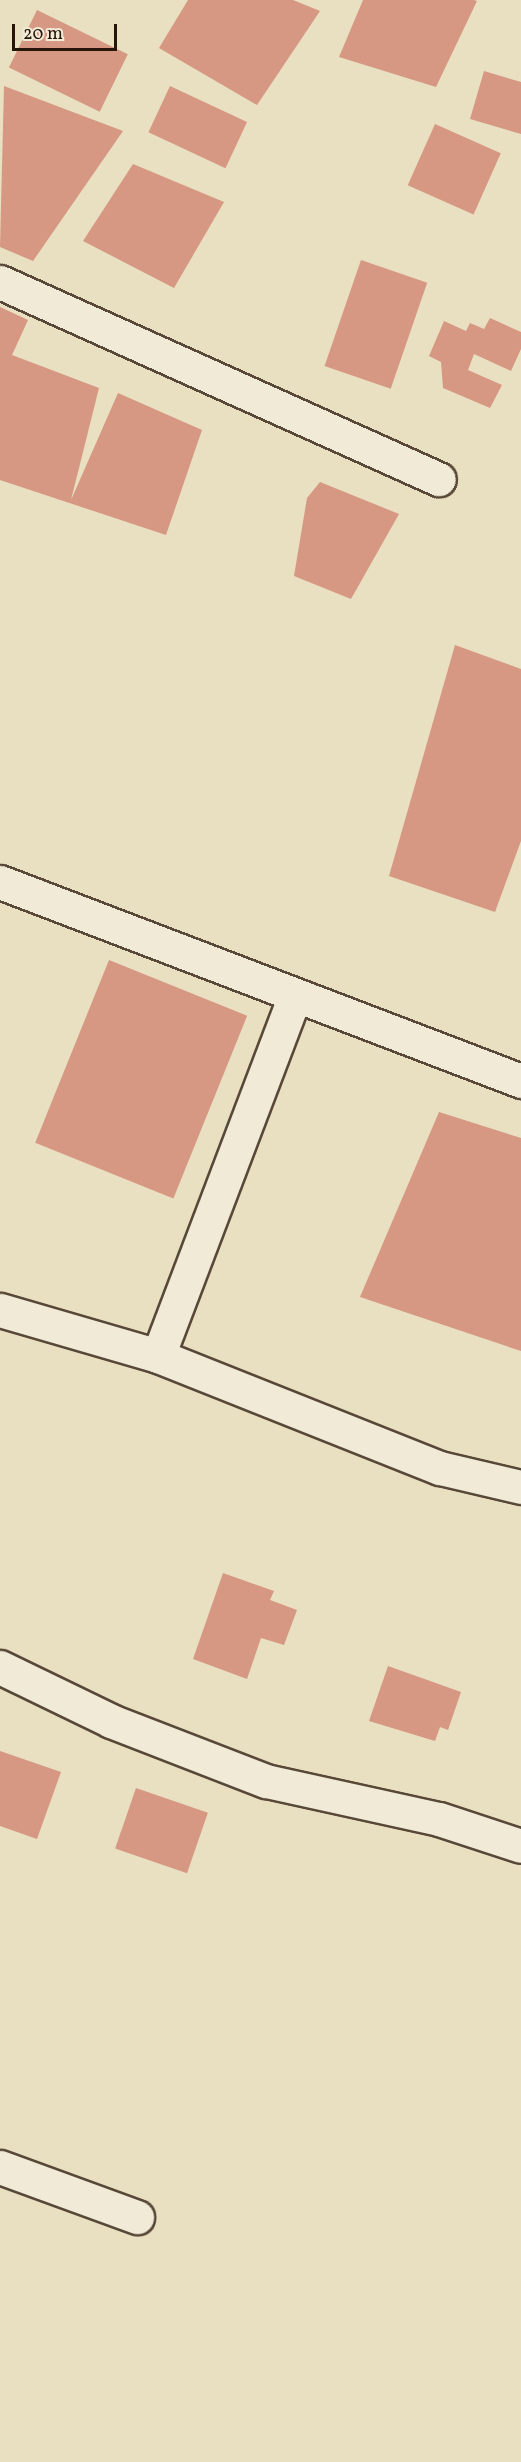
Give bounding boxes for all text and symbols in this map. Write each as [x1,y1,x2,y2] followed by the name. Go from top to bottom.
[15,12,120,50] scale bar
[23,22,63,47] text: 20 m

